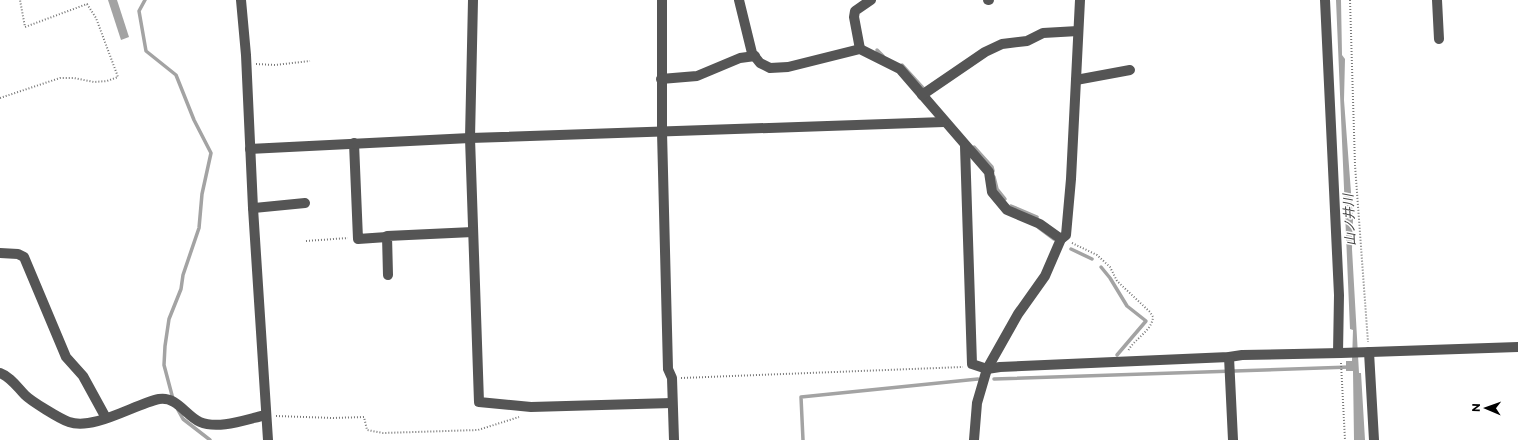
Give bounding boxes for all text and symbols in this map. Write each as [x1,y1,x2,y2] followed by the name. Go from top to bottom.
[1340,192,1358,246] water label: 山ノ井川
[1466,388,1506,428] north arrow
[1469,403,1483,412] text: N

